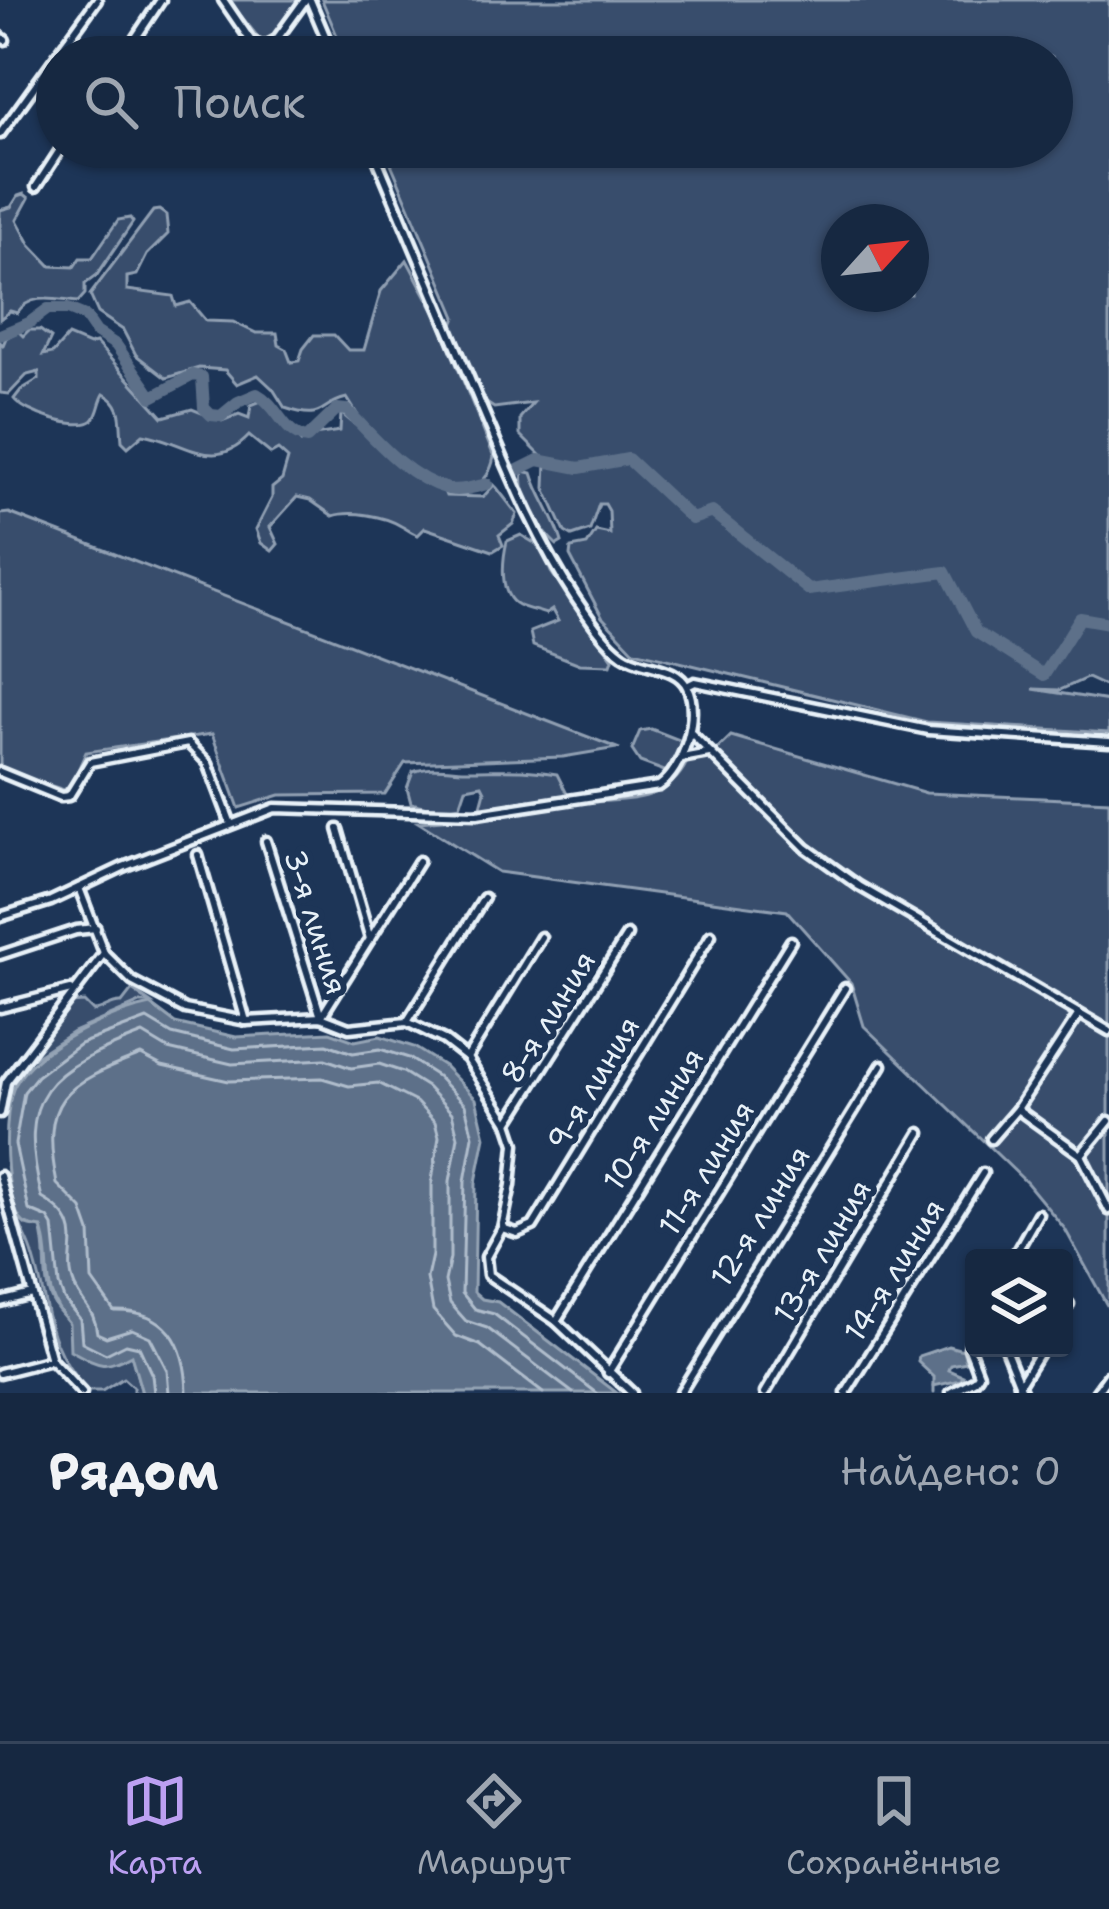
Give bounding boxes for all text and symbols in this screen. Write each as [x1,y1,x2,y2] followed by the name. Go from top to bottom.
[36,36,1073,168] search box
[78,69,144,135] icon: search
[174,72,305,132] text: Поиск
[821,204,929,312] north arrow
[275,845,357,999] street label: 3-я линия
[491,943,605,1091] street label: 8-я линия
[537,1009,649,1157] street label: 9-я линия
[593,1040,713,1198] street label: 10-я линия
[648,1093,764,1243] street label: 11-я линия
[701,1138,819,1294] street label: 12-я линия
[763,1172,881,1330] street label: 13-я линия
[834,1191,954,1349] street label: 14-я линия
[965,1249,1073,1357] map controls
[965,1249,1073,1357] button: layers
[48,1437,219,1505] text: Рядом
[840,1445,1061,1497] text: Найдено: 0
[108,1768,202,1885] tab: Карта
[417,1768,571,1885] tab: Маршрут
[786,1768,1001,1885] tab: Сохранённые

